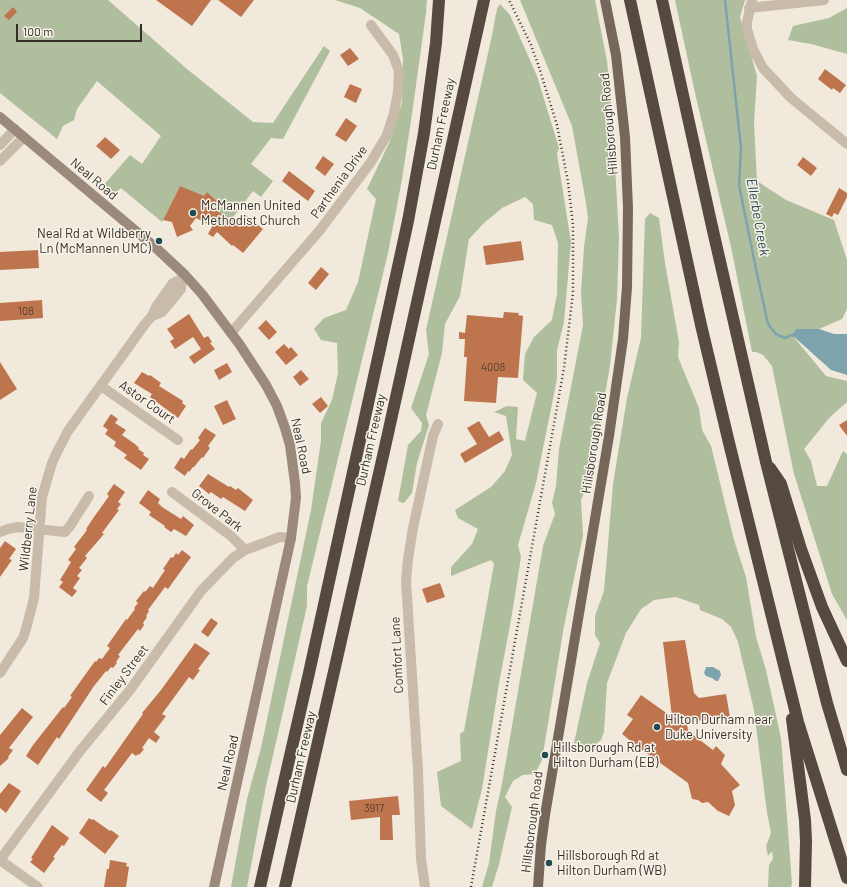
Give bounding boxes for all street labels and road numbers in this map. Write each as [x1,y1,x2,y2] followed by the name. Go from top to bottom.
[597,72,621,176] street label: Hillsborough Road
[424,76,458,172] street label: Durham Freeway
[307,142,371,222] street label: Parthenia Drive
[67,155,121,203] street label: Neal Road
[116,377,178,427] street label: Astor Court
[578,391,610,495] street label: Hillsborough Road
[353,392,389,488] street label: Durham Freeway
[287,417,315,475] street label: Neal Road
[188,485,246,535] street label: Grove Park
[16,486,40,572] street label: Wildberry Lane
[387,616,407,694] street label: Comfort Lane
[96,642,152,708] street label: Finley Street
[283,709,319,805] street label: Durham Freeway
[214,734,242,792] street label: Neal Road
[518,770,546,874] street label: Hillsborough Road

